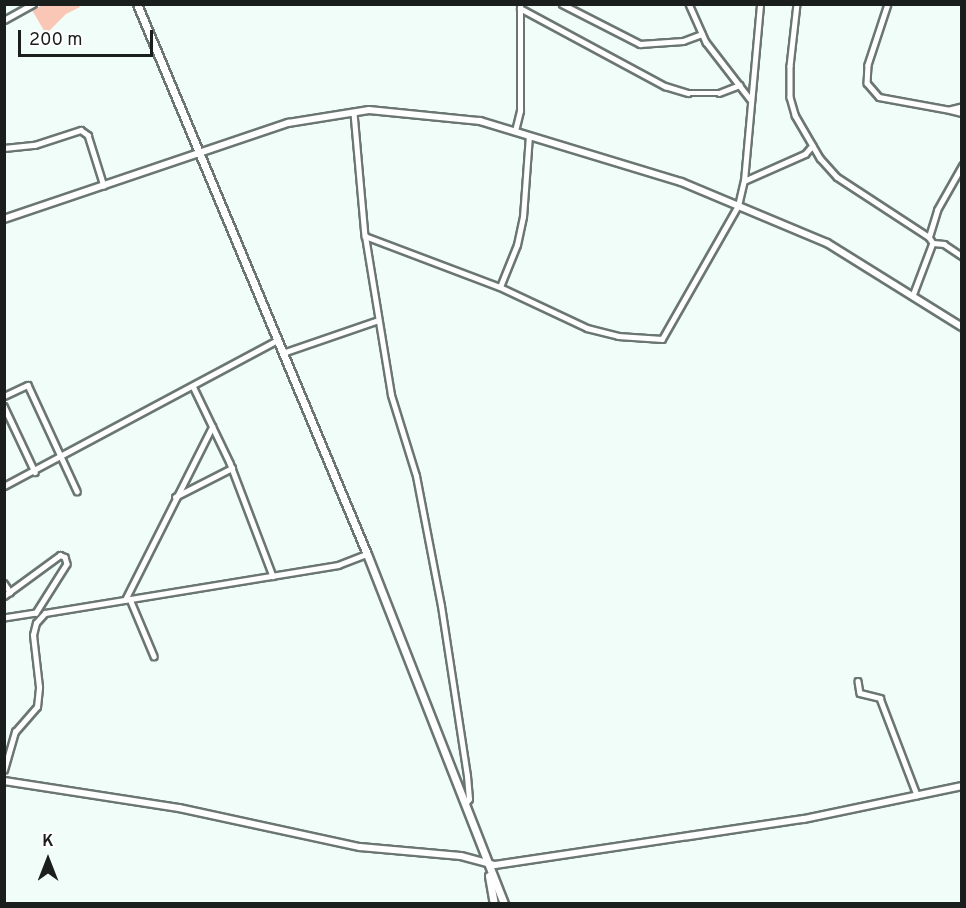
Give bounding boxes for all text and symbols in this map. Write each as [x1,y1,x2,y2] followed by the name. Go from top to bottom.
[21,18,156,56] scale bar
[29,29,82,52] text: 200 m
[18,830,78,890] north arrow
[42,832,54,852] text: K

